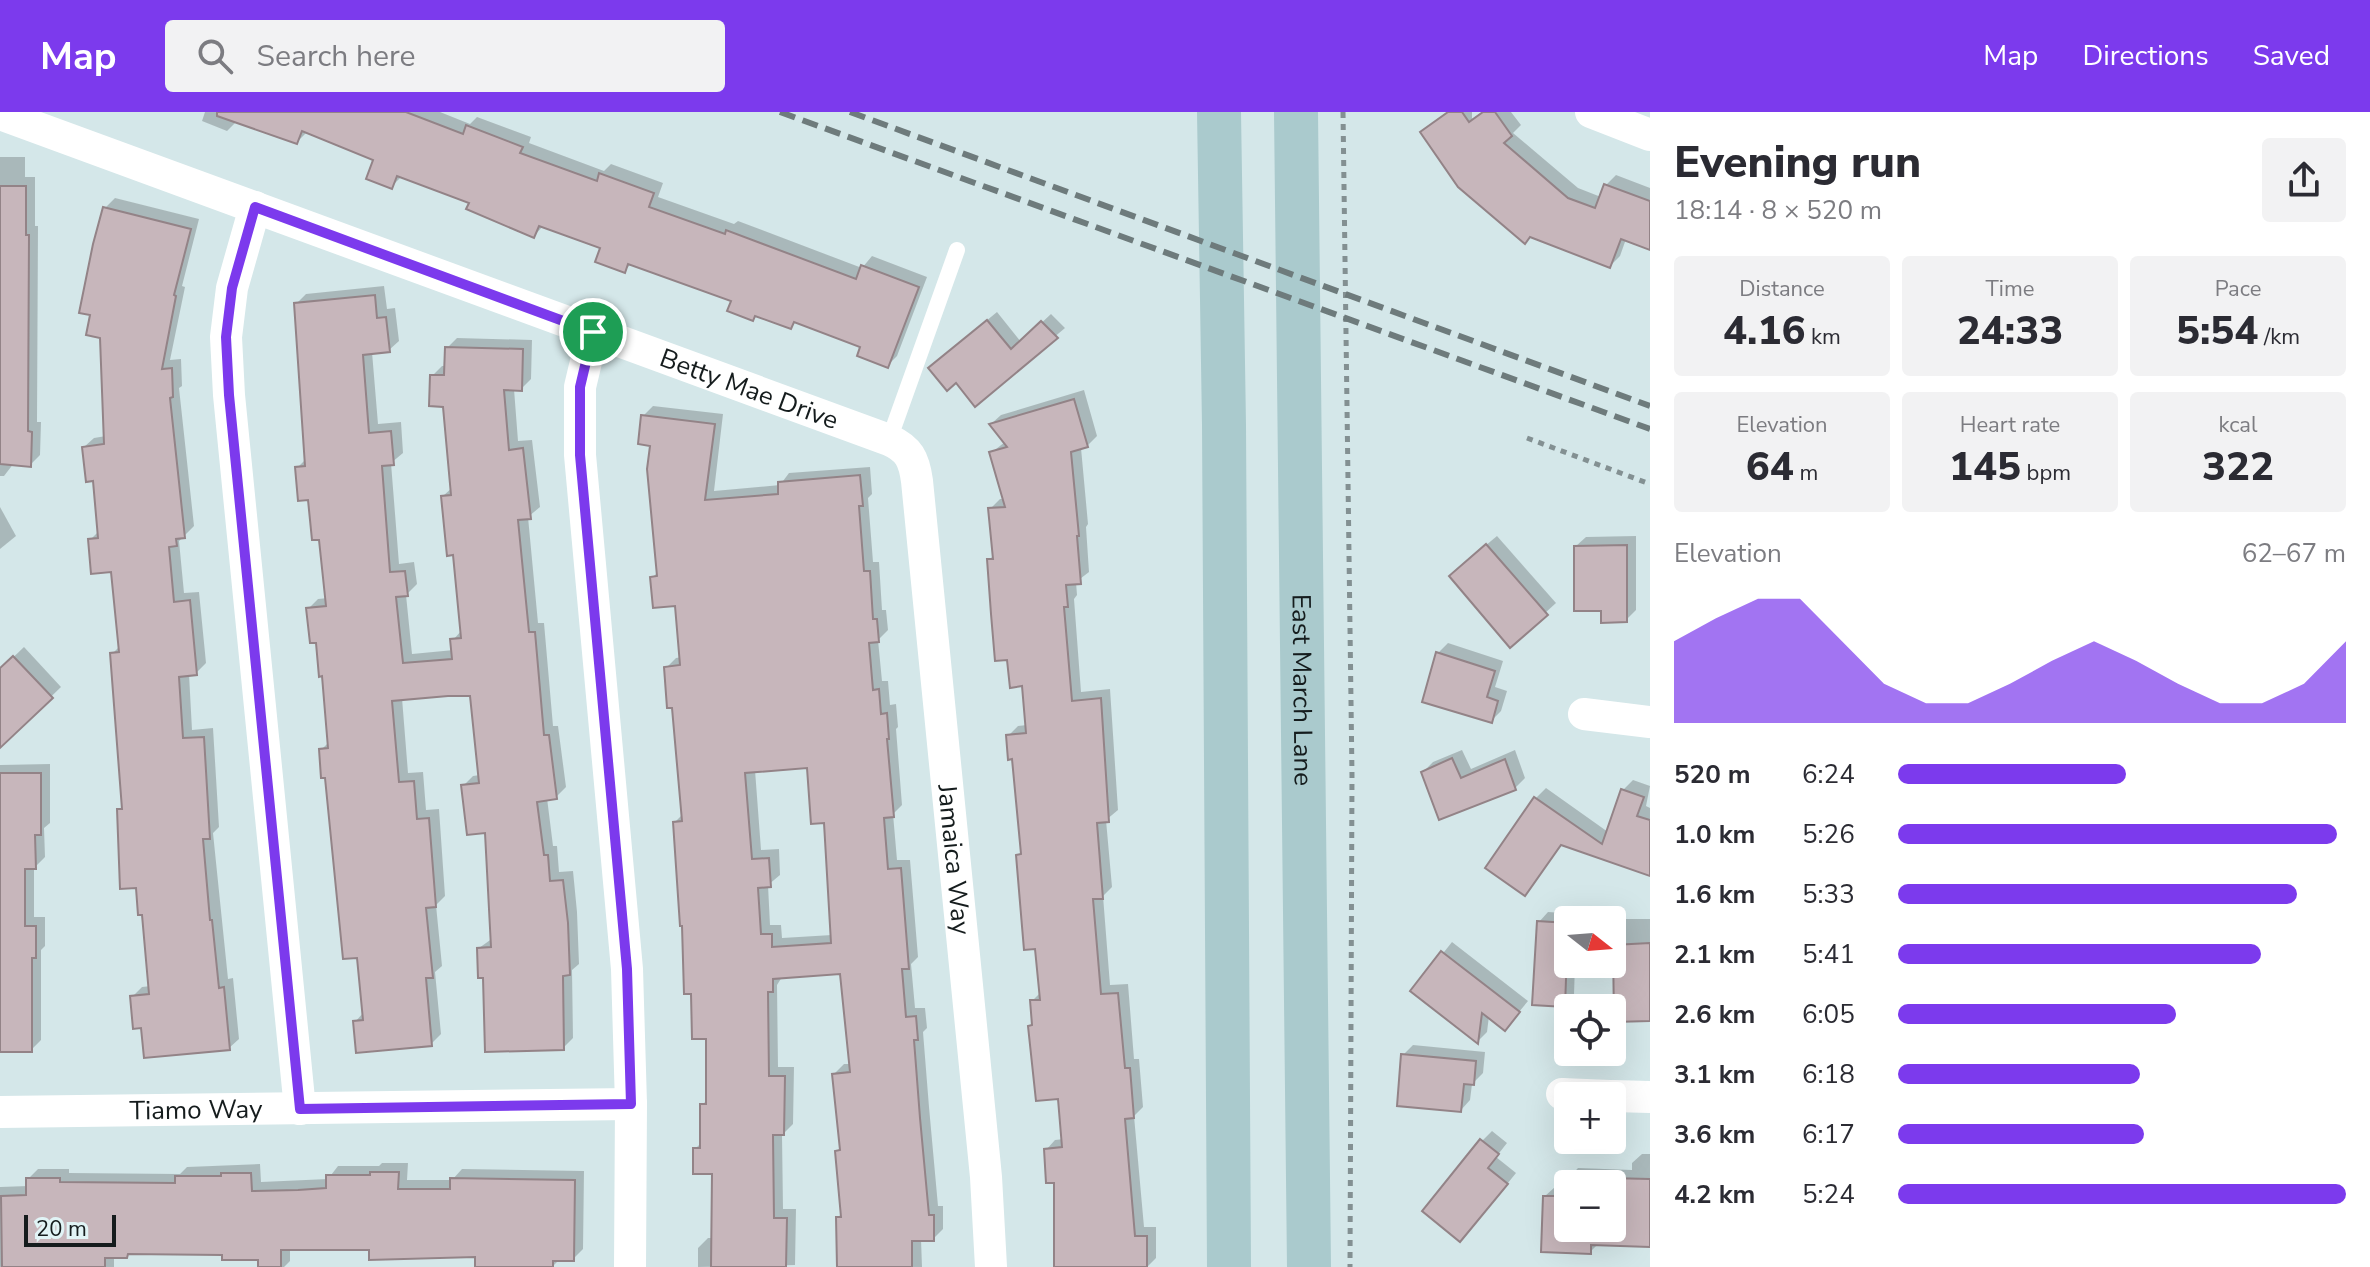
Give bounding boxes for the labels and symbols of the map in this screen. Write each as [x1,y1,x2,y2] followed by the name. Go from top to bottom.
[559,298,627,366] pin
[655,340,843,438] street label: Betty Mae Drive
[1283,594,1321,786] street label: East March Lane
[929,782,979,937] street label: Jamaica Way
[1554,906,1626,978] north arrow
[129,1092,263,1128] street label: Tiamo Way
[24,1211,116,1247] scale bar

